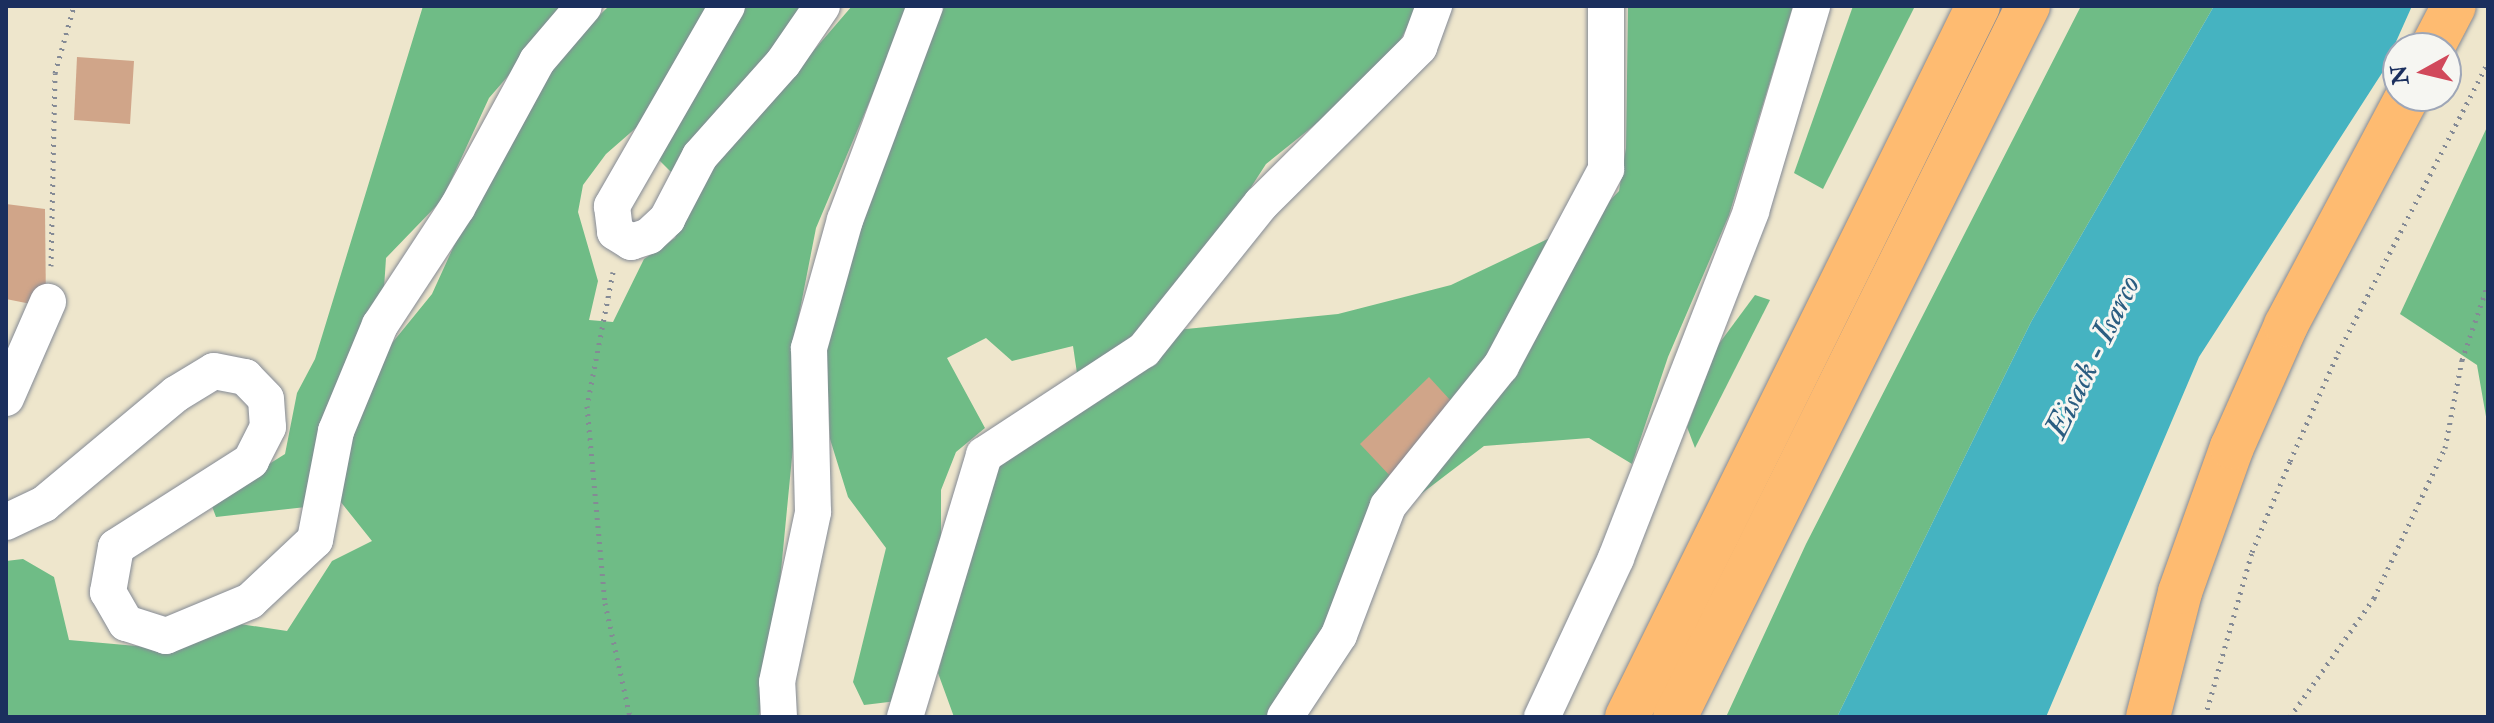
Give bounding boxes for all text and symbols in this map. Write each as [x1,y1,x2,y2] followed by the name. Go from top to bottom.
[2382,32,2462,112] north arrow
[2385,63,2415,87] text: N
[2037,269,2149,445] water label: Eisack - Isarco

